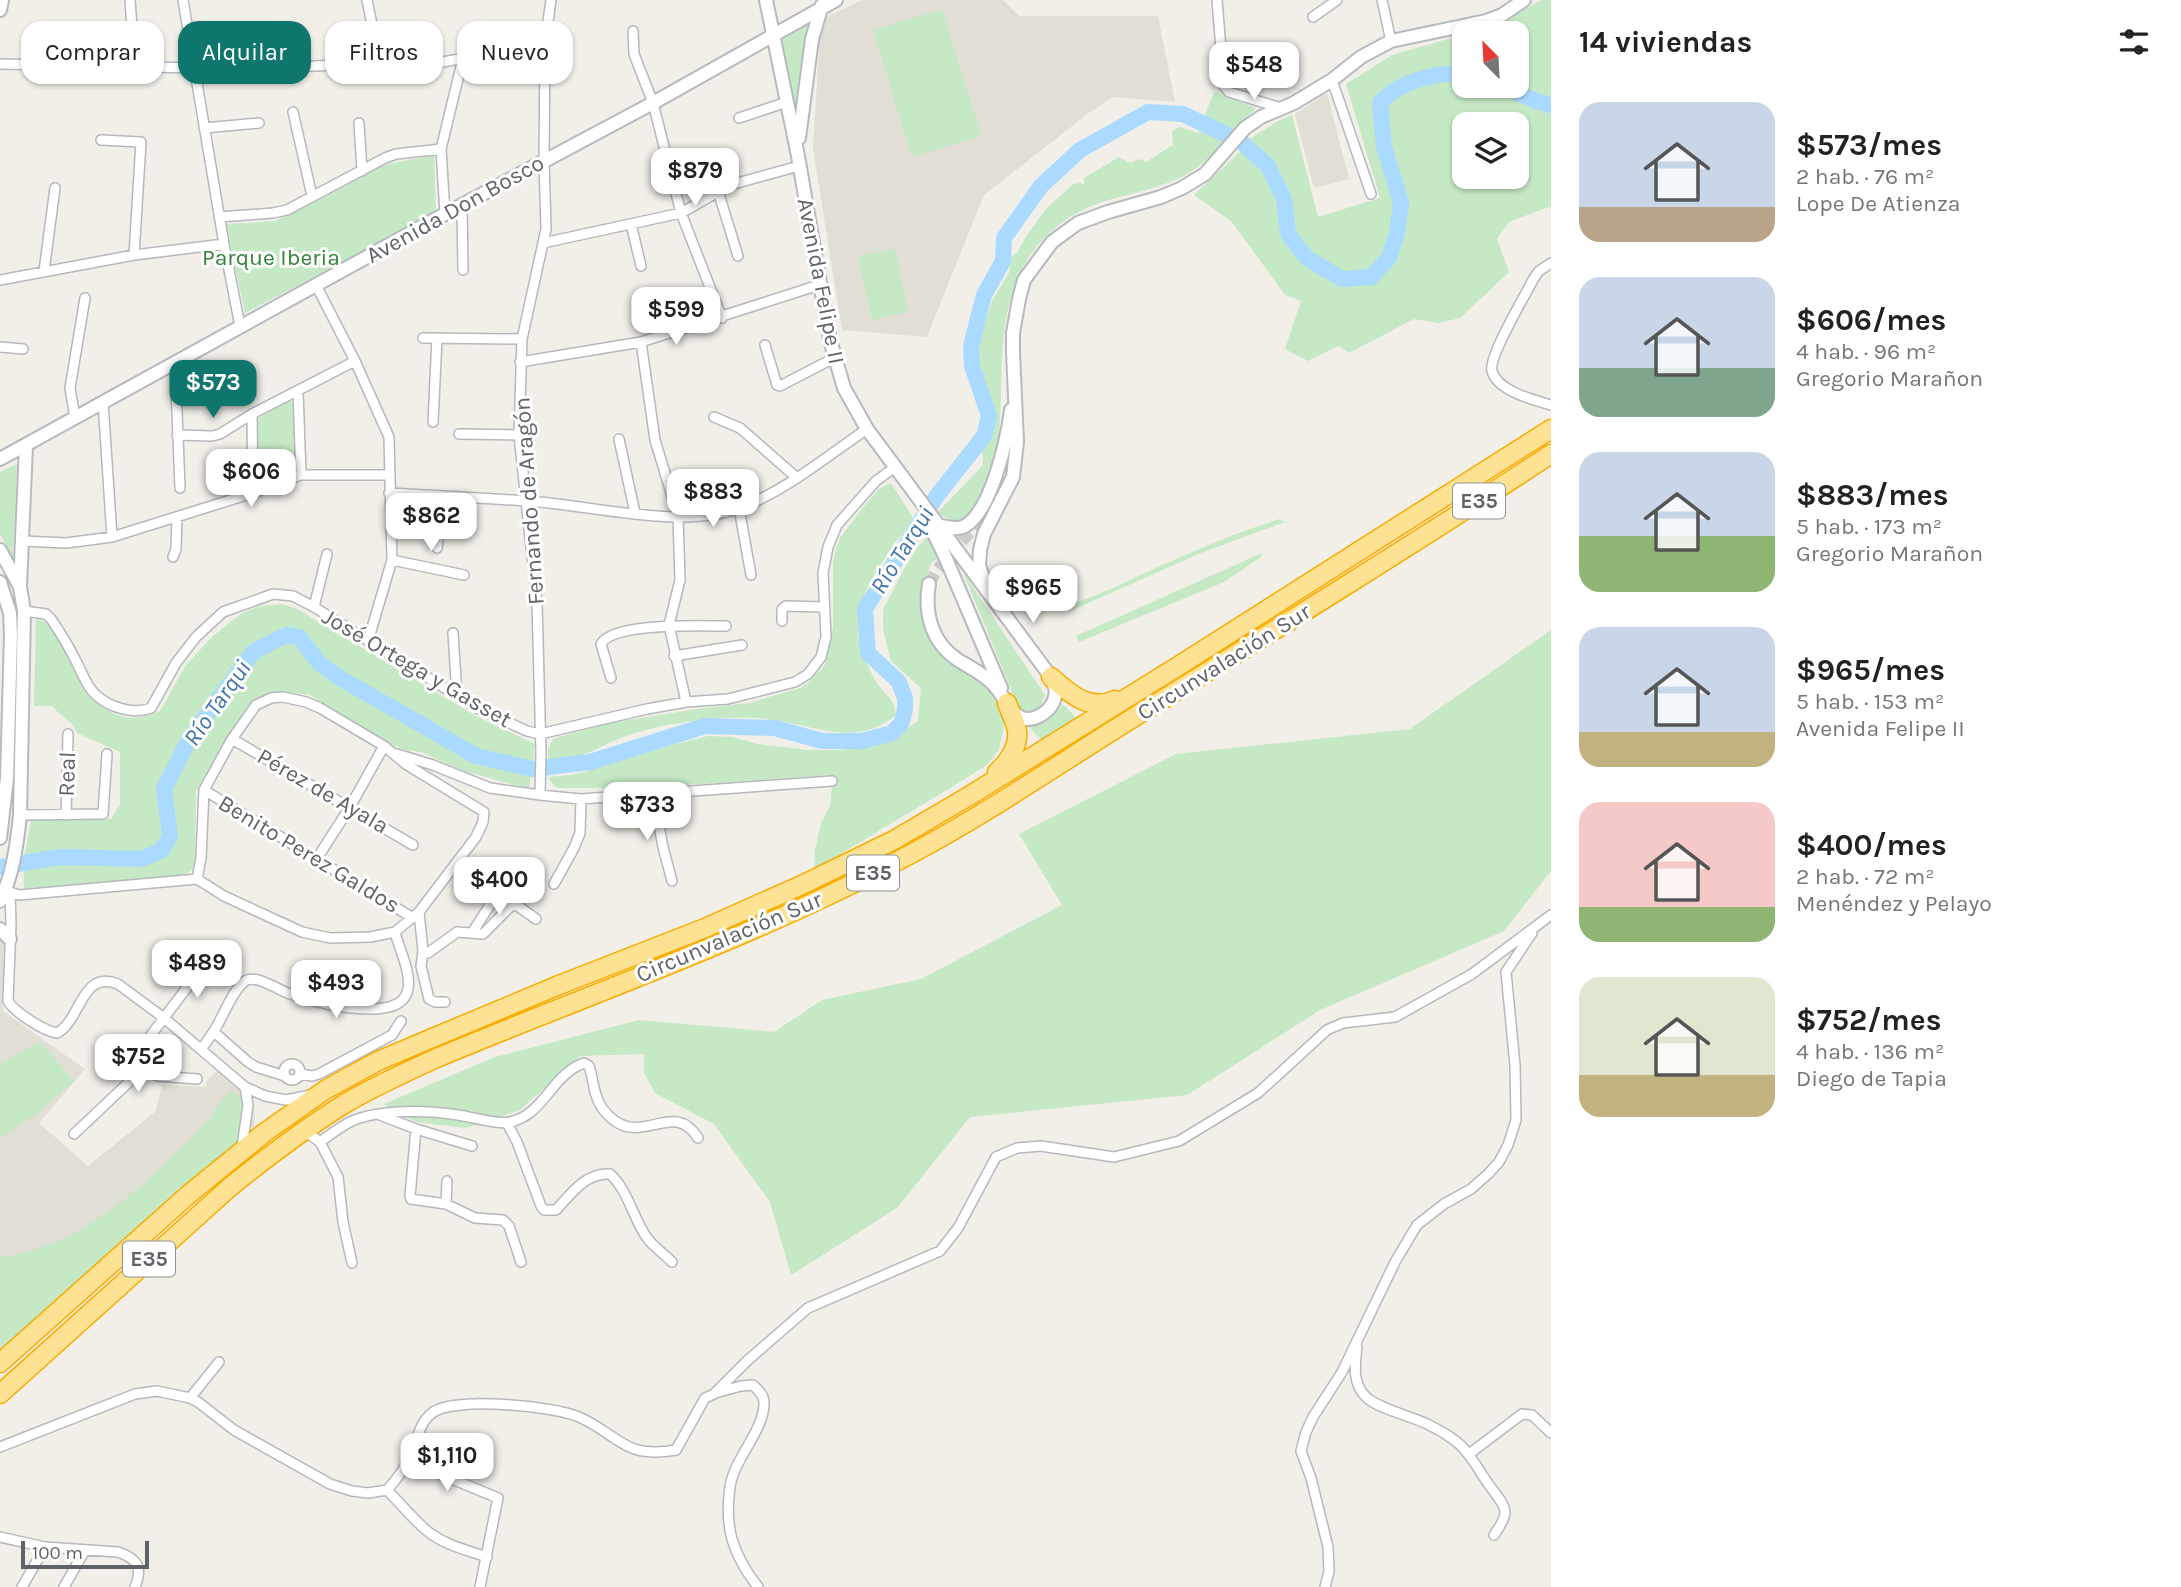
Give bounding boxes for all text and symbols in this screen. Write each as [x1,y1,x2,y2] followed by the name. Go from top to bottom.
[21,21,164,84] chip: Comprar
[178,21,311,84] chip: Alquilar
[325,21,443,84] chip: Filtros
[457,21,573,84] chip: Nuevo
[1452,21,1530,98] north arrow
[1452,21,1529,189] map controls
[2115,23,2153,61] icon: filters
[1579,24,1752,60] text: 14 viviendas
[1213,42,1295,102] pin: $548
[1225,51,1283,78] text: $548
[1452,112,1529,189] button: layers
[1796,127,1942,163] text: $573/mes
[1635,130,1719,214] icon: home
[654,148,736,208] pin: $879
[361,149,549,269] street label: Avenida Don Bosco
[667,157,723,184] text: $879
[1796,163,1934,190] text: 2 hab. · 76 m²
[1796,190,1960,217] text: Lope De Atienza
[792,196,850,366] street label: Avenida Felipe II
[202,244,340,271] park label: Parque Iberia
[635,288,717,347] pin: $599
[647,296,705,323] text: $599
[1796,302,1946,338] text: $606/mes
[1635,305,1719,389] icon: home
[1796,338,1936,365] text: 4 hab. · 96 m²
[172,360,254,420] pin: $573
[1796,365,1983,392] text: Gregorio Marañon
[186,369,240,396] text: $573
[508,396,550,606] street label: Fernando de Aragón
[210,449,292,509] pin: $606
[222,458,280,485] text: $606
[672,470,754,529] pin: $883
[1796,477,1948,513] text: $883/mes
[683,478,743,505] text: $883
[1635,480,1719,564] icon: home
[1453,484,1505,518] road number: E35
[390,494,472,553] pin: $862
[864,501,940,599] water label: Río Tarqui
[402,502,460,529] text: $862
[1796,513,1942,540] text: 5 hab. · 173 m²
[1796,540,1983,567] text: Gregorio Marañon
[992,566,1074,625] pin: $965
[1004,574,1062,601] text: $965
[1132,597,1316,726] street label: Circunvalación Sur
[317,603,517,733] street label: José Ortega y Gasset
[1796,652,1945,688] text: $965/mes
[177,655,257,751] water label: Río Tarqui
[1635,655,1719,739] icon: home
[1796,688,1944,715] text: 5 hab. · 153 m²
[1796,715,1965,742] text: Avenida Felipe II
[253,743,393,839] street label: Pérez de Ayala
[53,751,81,797] street label: Real
[606,782,688,842] pin: $733
[213,789,405,919] street label: Benito Perez Galdos
[619,791,675,818] text: $733
[1796,827,1947,863] text: $400/mes
[1635,830,1719,914] icon: home
[847,856,899,890] road number: E35
[458,858,540,917] pin: $400
[1796,863,1934,890] text: 2 hab. · 72 m²
[470,866,528,893] text: $400
[632,885,827,988] street label: Circunvalación Sur
[1796,890,1992,917] text: Menéndez y Pelayo
[156,940,238,1000] pin: $489
[168,949,226,976] text: $489
[295,960,377,1020] pin: $493
[307,969,365,996] text: $493
[1796,1002,1942,1038] text: $752/mes
[1635,1005,1719,1089] icon: home
[97,1034,179,1094] pin: $752
[1796,1038,1944,1065] text: 4 hab. · 136 m²
[111,1043,165,1070] text: $752
[1796,1065,1947,1092] text: Diego de Tapia
[123,1242,175,1276] road number: E35
[390,1434,504,1493] pin: $1,110
[417,1442,477,1469] text: $1,110
[21,1538,149,1570] scale bar
[32,1542,83,1564] text: 100 m

